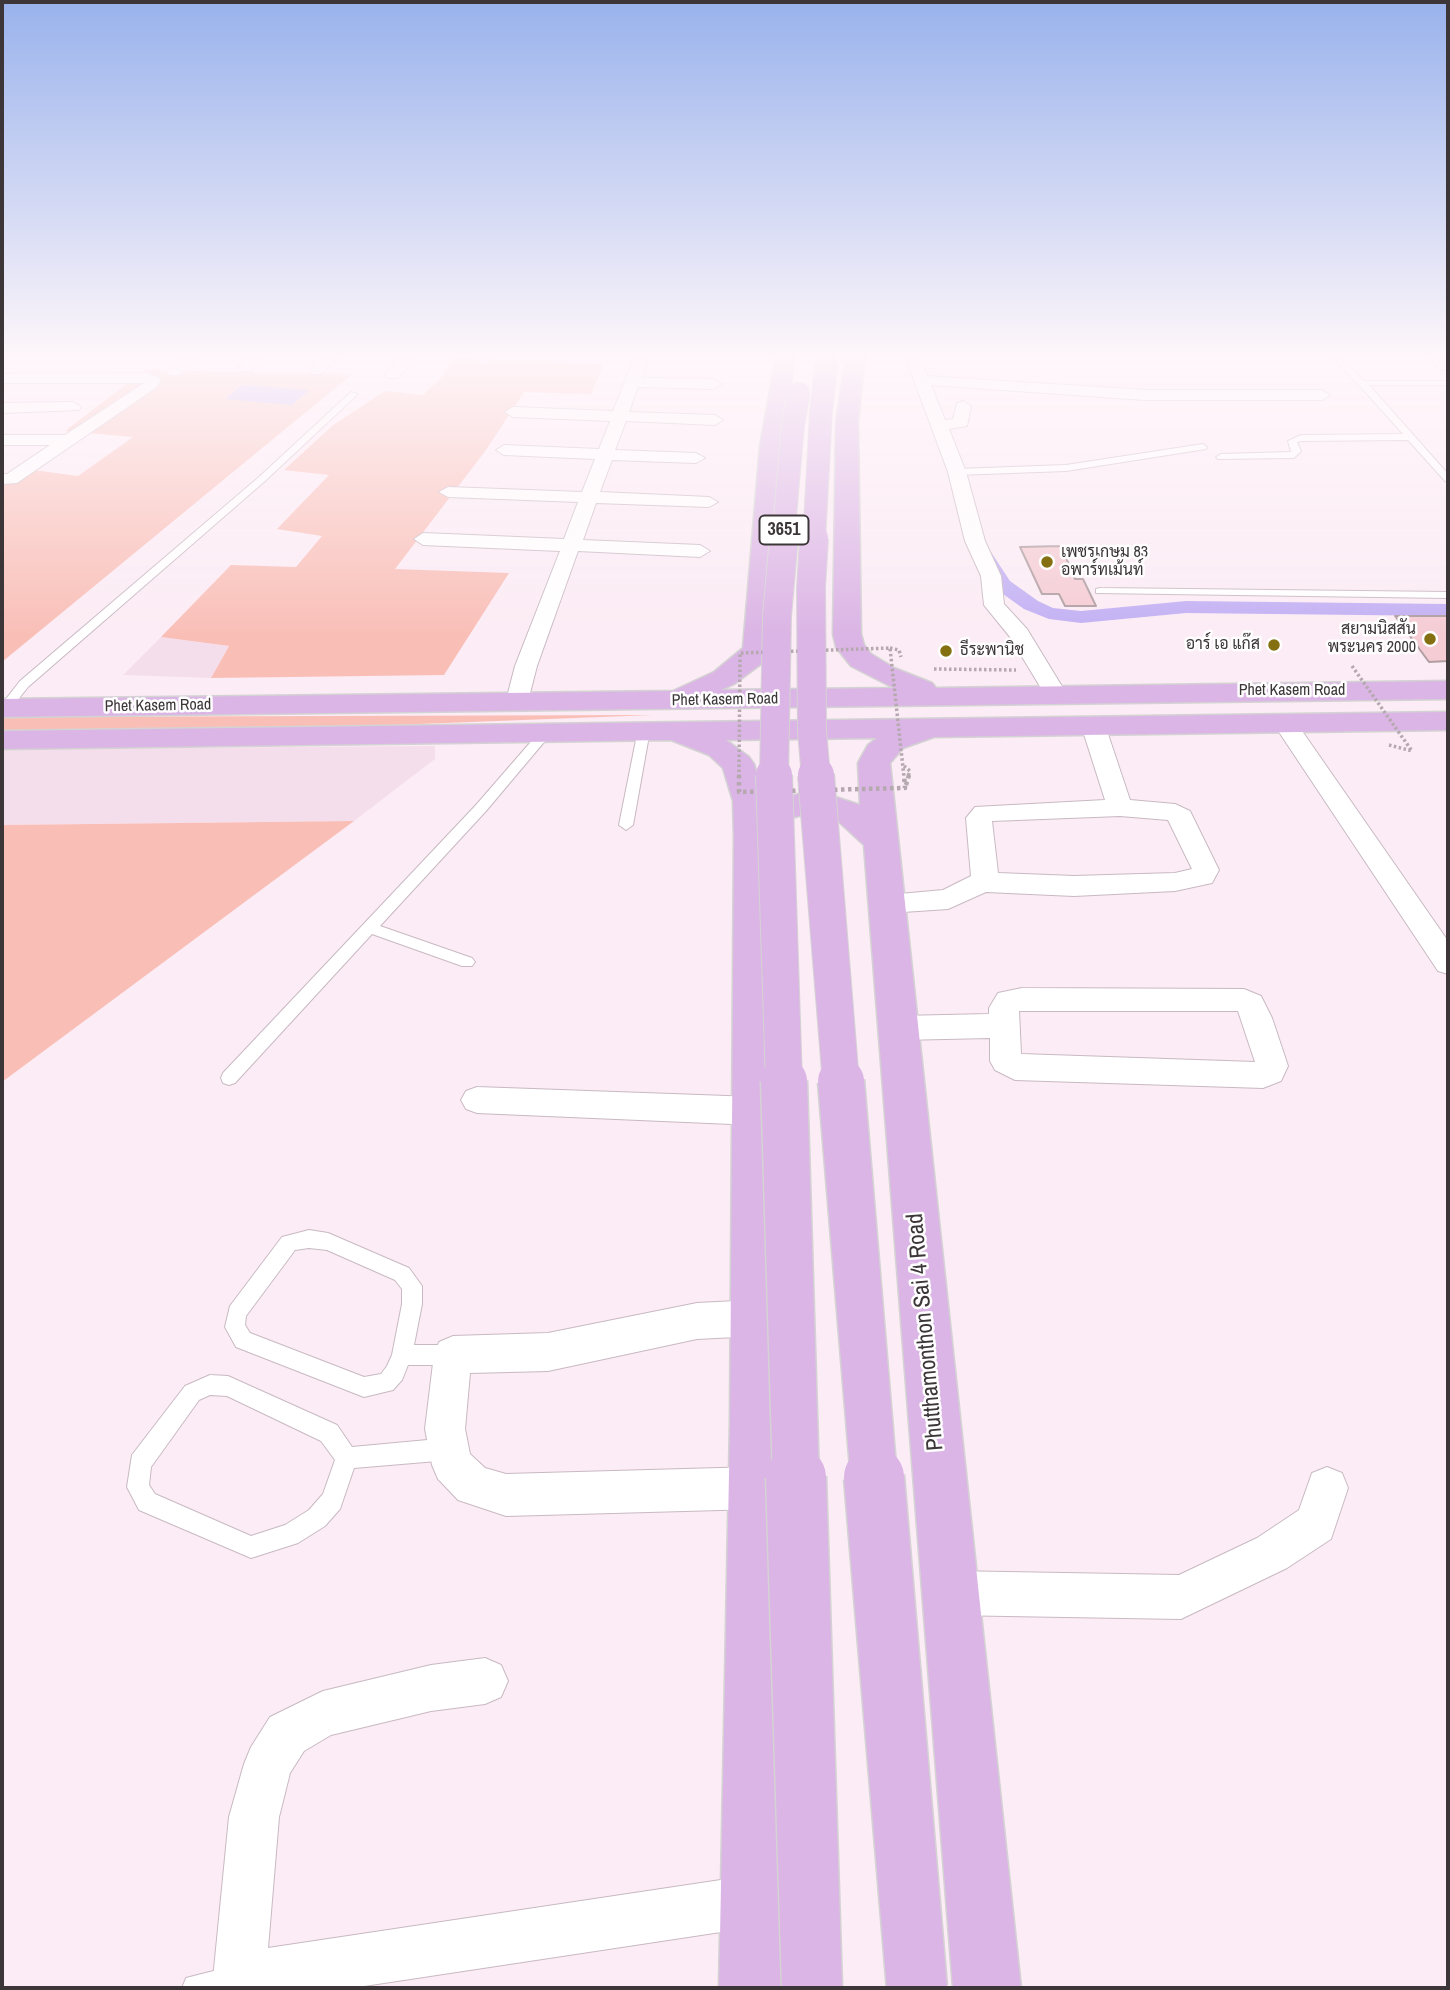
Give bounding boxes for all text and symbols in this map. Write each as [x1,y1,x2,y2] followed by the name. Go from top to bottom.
[760,516,808,544] road number: 3651
[1061,543,1148,581] place label: เพชรเกษม 83 อพาร์ทเม้นท์
[1039,554,1055,570] marker: เพชรเกษม 83 อพาร์ทเม้นท์
[1328,620,1416,658] place label: สยามนิสสัน พระนคร 2000
[1422,631,1438,647] marker: สยามนิสสัน พระนคร 2000
[1186,635,1260,655] place label: อาร์ เอ แก๊ส
[1266,637,1282,653] marker: อาร์ เอ แก๊ส
[960,641,1024,661] place label: ธีระพานิช
[938,643,954,659] marker: ธีระพานิช
[1239,681,1345,701] street label: Phet Kasem Road
[672,689,778,711] street label: Phet Kasem Road
[105,695,211,717] street label: Phet Kasem Road
[902,1212,950,1452] street label: Phutthamonthon Sai 4 Road

